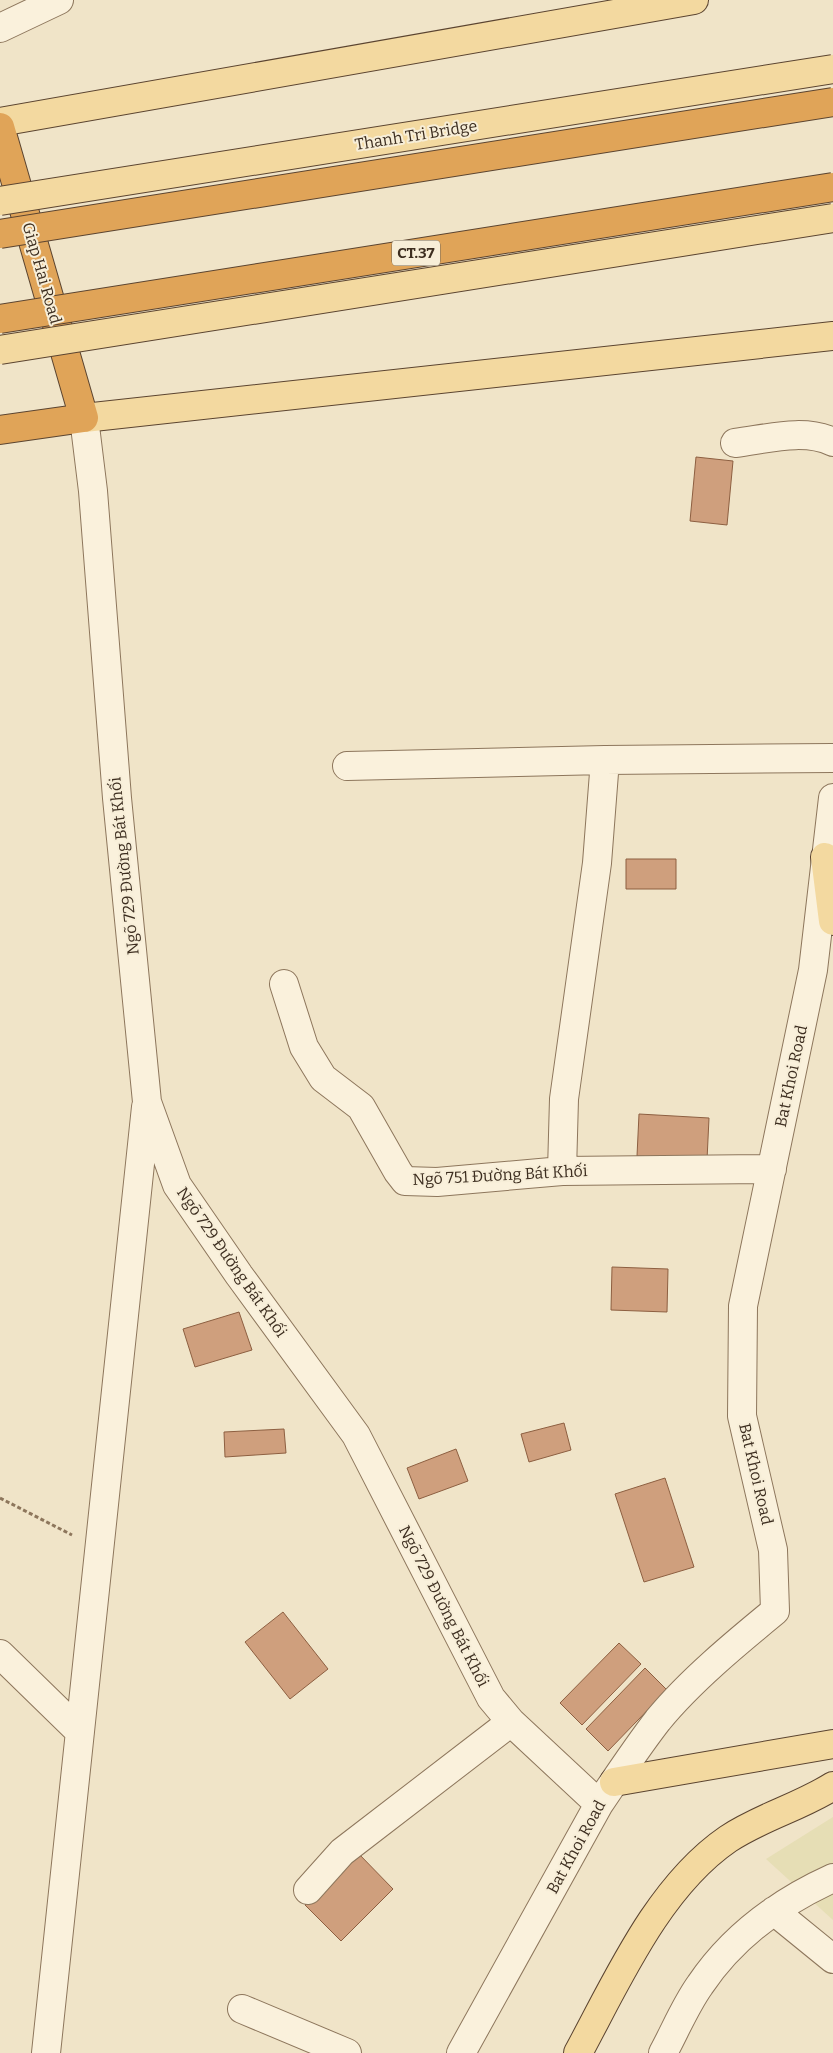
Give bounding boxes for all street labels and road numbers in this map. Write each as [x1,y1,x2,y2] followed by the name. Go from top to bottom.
[353,116,479,154] street label: Thanh Tri Bridge
[18,220,66,326] street label: Giap Hai Road
[392,240,440,266] road number: CT.37
[104,776,143,956] street label: Ngõ 729 Đường Bát Khối
[771,1023,811,1129] street label: Bat Khoi Road
[412,1160,588,1189] street label: Ngõ 751 Đường Bát Khối
[173,1183,292,1341] street label: Ngõ 729 Đường Bát Khối
[735,1421,777,1527] street label: Bat Khoi Road
[395,1522,494,1690] street label: Ngõ 729 Đường Bát Khối
[543,1797,610,1897] street label: Bat Khoi Road

